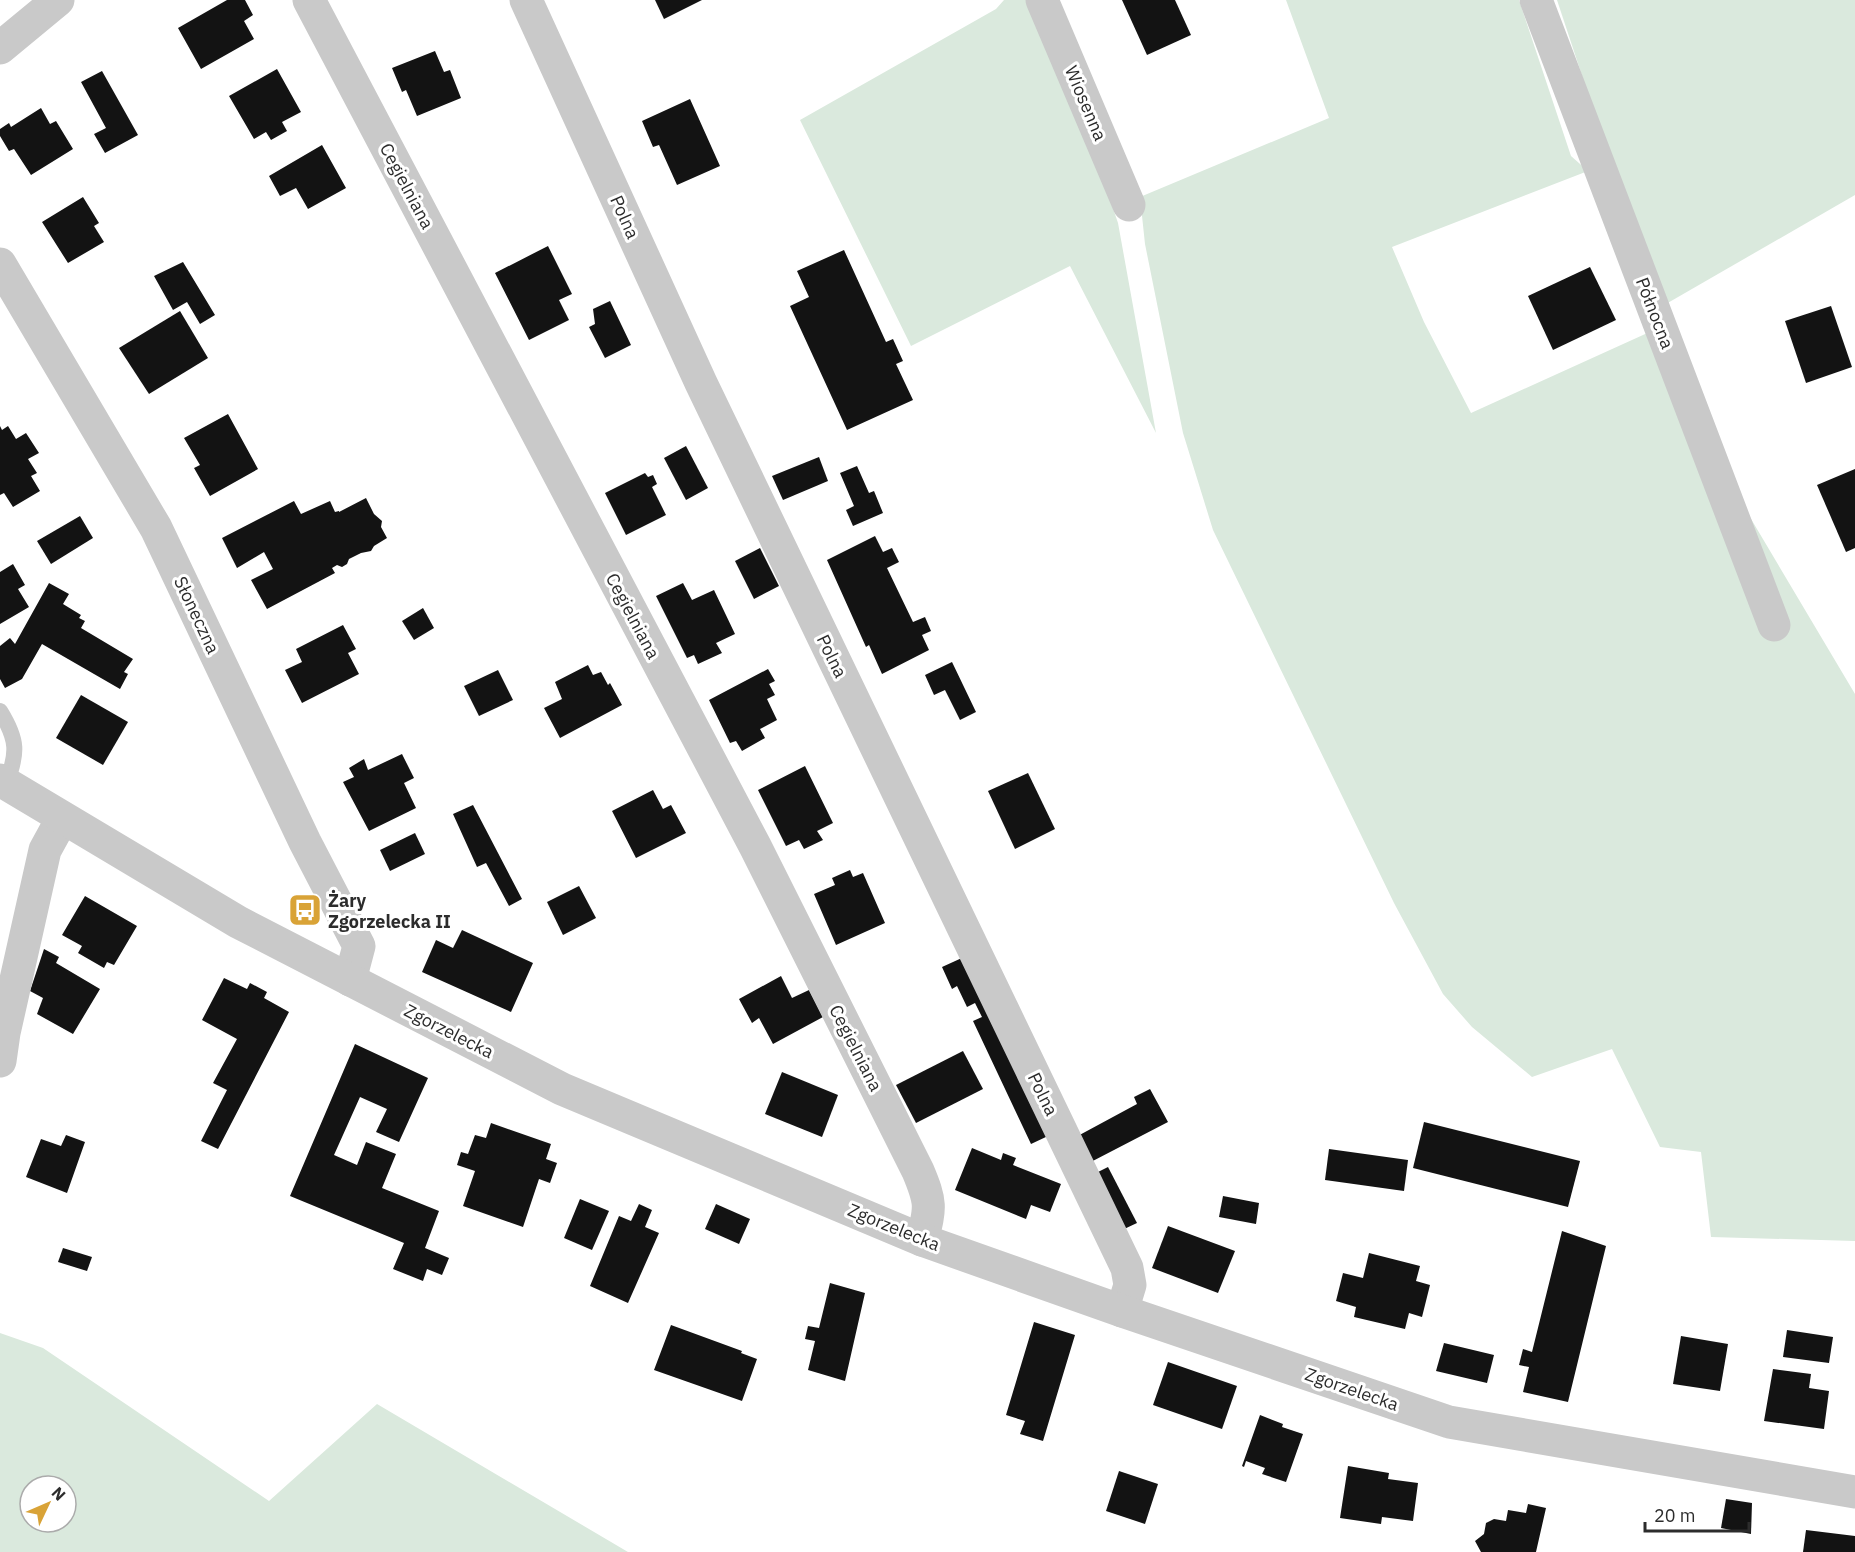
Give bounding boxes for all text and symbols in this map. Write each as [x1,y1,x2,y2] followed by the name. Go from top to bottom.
[1060,62,1112,144] street label: Wiosenna
[375,139,439,233] street label: Cegielniana
[605,192,645,243] street label: Polna
[1631,274,1679,352] street label: Północna
[601,569,665,663] street label: Cegielniana
[169,573,225,658] street label: Słoneczna
[812,631,852,682] street label: Polna
[328,889,451,933] place label: Żary Zgorzelecka II
[287,892,323,928] bus stop icon: Żary Zgorzelecka II
[400,999,498,1064] street label: Zgorzelecka
[824,1001,888,1095] street label: Cegielniana
[1023,1069,1063,1120] street label: Polna
[845,1198,944,1256] street label: Zgorzelecka
[1302,1362,1402,1416] street label: Zgorzelecka
[18,1474,78,1534] north arrow
[48,1482,70,1505] text: N
[1645,1495,1748,1533] scale bar
[1654,1504,1696,1527] text: 20 m

